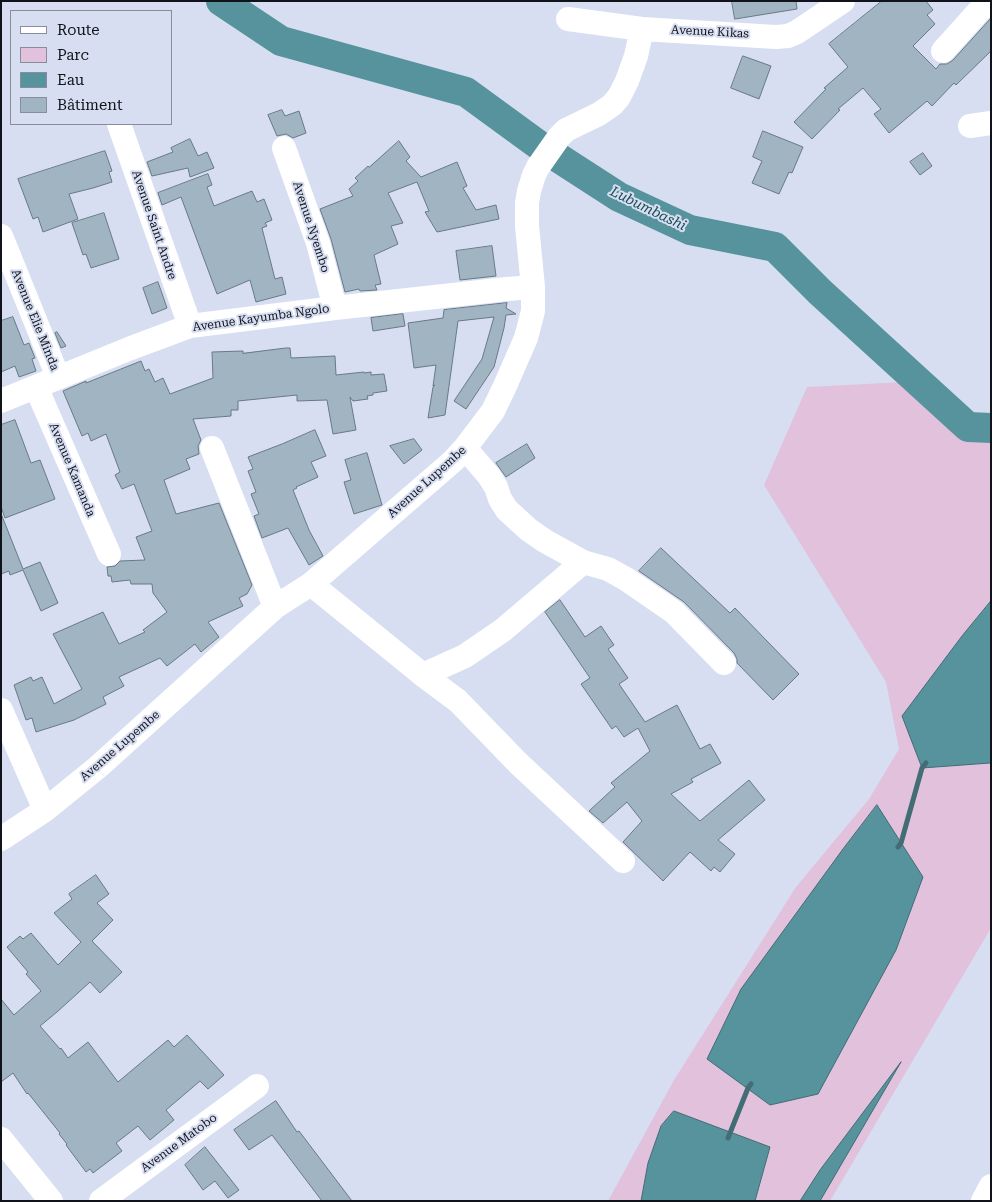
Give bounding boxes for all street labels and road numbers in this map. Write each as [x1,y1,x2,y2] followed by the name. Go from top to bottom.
[671,23,749,41] street label: Avenue Kikas
[129,169,179,281] street label: Avenue Saint Andre
[289,180,333,274] street label: Avenue Nyembo
[8,267,62,373] street label: Avenue Elie Minda
[192,301,330,335] street label: Avenue Kayumba Ngolo
[46,421,98,519] street label: Avenue Kamanda
[385,443,469,521] street label: Avenue Lupembe
[77,708,163,784] street label: Avenue Lupembe
[138,1111,220,1175] street label: Avenue Matobo

